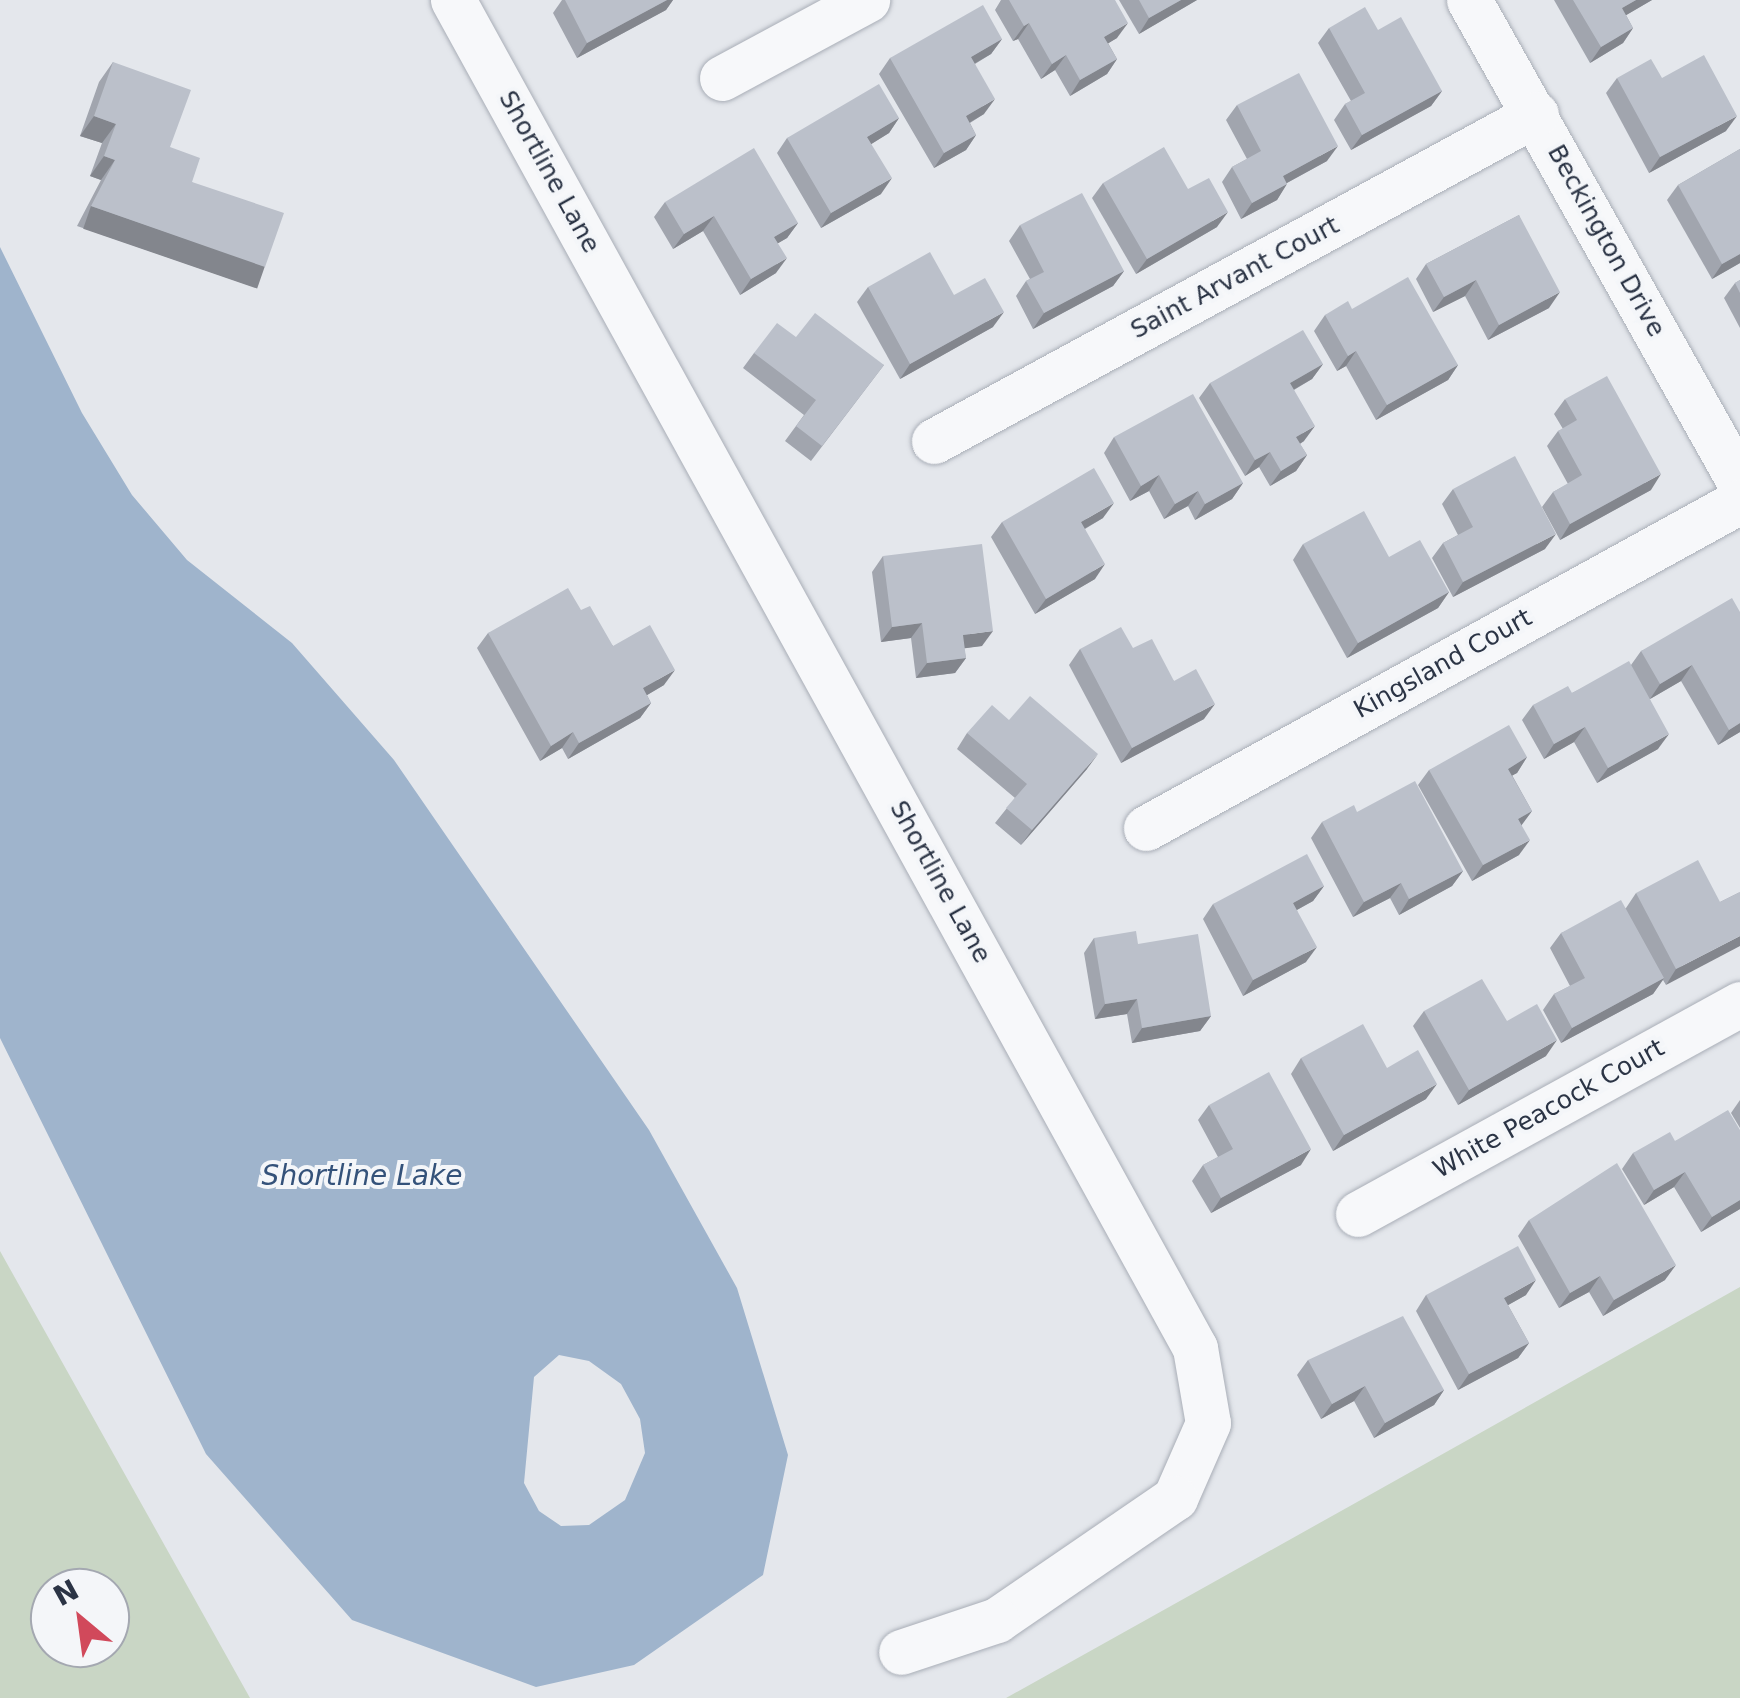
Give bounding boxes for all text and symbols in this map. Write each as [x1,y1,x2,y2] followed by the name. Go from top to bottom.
[492,86,606,258] street label: Shortline Lane
[1541,140,1671,342] street label: Beckington Drive
[1126,210,1344,346] street label: Saint Arvant Court
[1349,603,1537,725] street label: Kingsland Court
[883,796,997,968] street label: Shortline Lane
[1428,1033,1670,1185] street label: White Peacock Court
[262,1159,462,1193] water label: Shortline Lake
[30,1568,130,1668] north arrow
[48,1573,84,1613] text: N

